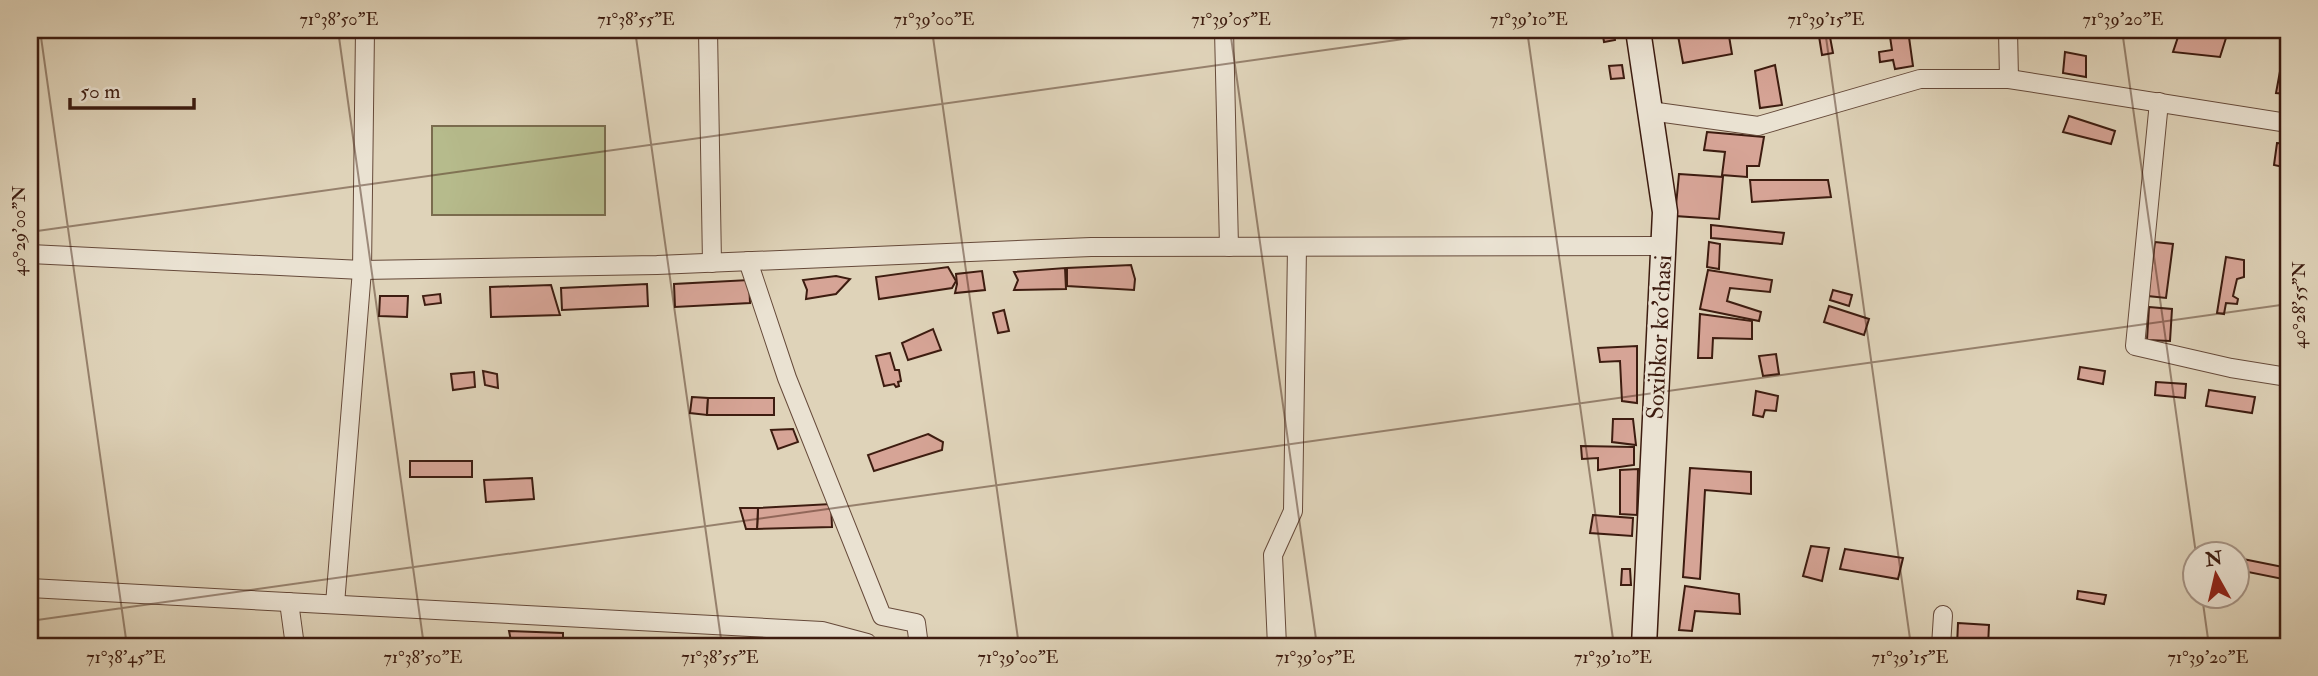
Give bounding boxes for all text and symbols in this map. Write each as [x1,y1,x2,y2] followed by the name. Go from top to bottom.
[300,8,378,31] text: 71°38'50"E
[597,8,675,31] text: 71°38'55"E
[893,8,975,31] text: 71°39'00"E
[1191,8,1271,31] text: 71°39'05"E
[1490,8,1568,31] text: 71°39'10"E
[1788,8,1864,31] text: 71°39'15"E
[2083,8,2164,31] text: 71°39'20"E
[70,66,194,110] scale bar
[80,78,121,105] text: 50 m
[8,186,31,276] text: 40°29'00"N
[1640,254,1679,420] street label: Soxibkor ko'chasi
[2288,261,2311,349] text: 40°28'55"N
[2182,540,2252,610] north arrow
[2203,546,2225,572] text: N
[86,646,166,669] text: 71°38'45"E
[384,646,462,669] text: 71°38'50"E
[681,646,759,669] text: 71°38'55"E
[977,646,1059,669] text: 71°39'00"E
[1275,646,1355,669] text: 71°39'05"E
[1574,646,1652,669] text: 71°39'10"E
[1872,646,1948,669] text: 71°39'15"E
[2168,646,2249,669] text: 71°39'20"E

